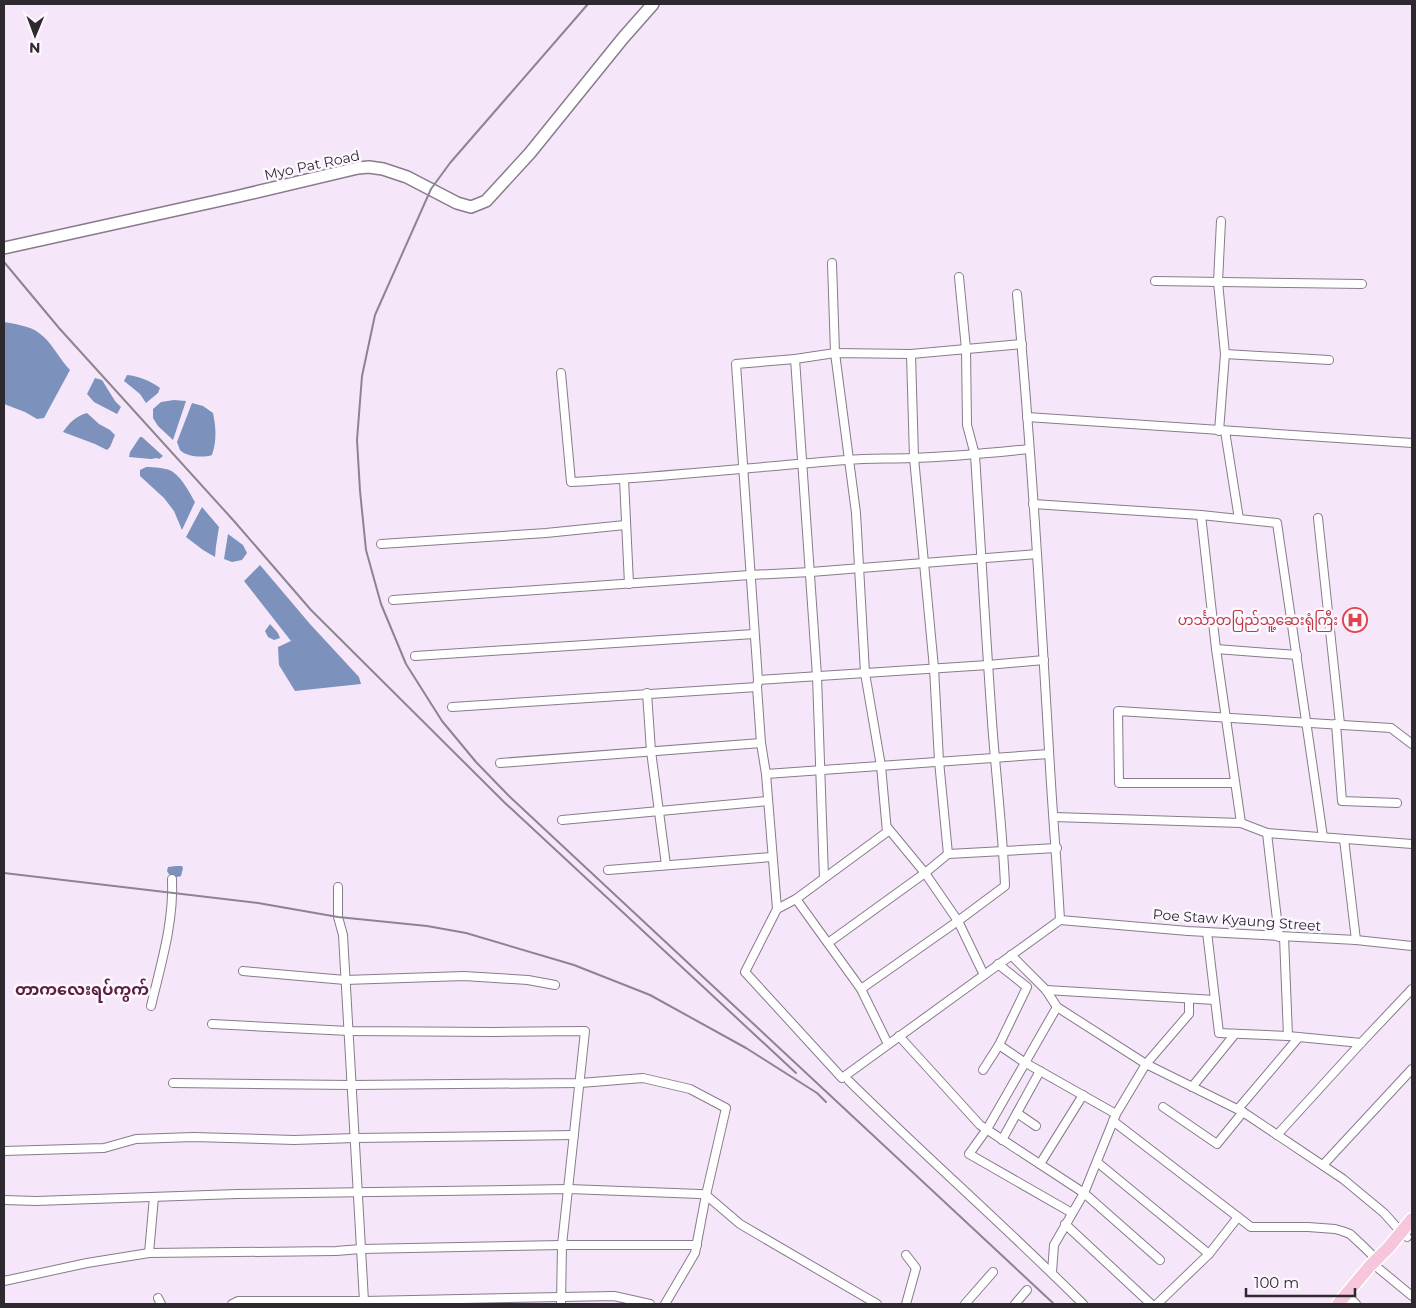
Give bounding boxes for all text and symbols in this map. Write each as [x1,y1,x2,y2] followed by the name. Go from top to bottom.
[10,10,60,60] north arrow
[29,39,41,57] text: N
[263,146,361,184] street label: Myo Pat Road
[1342,607,1368,633] hospital icon: ဟင်္သာတပြည်သူ့ဆေးရုံကြီး
[1178,610,1338,632] place label: ဟင်္သာတပြည်သူ့ဆေးရုံကြီး
[1152,905,1322,935] street label: Poe Staw Kyaung Street
[15,978,149,1003] district label: တာကလေးရပ်ကွက်
[1246,1266,1355,1298] scale bar
[1254,1273,1299,1292] text: 100 m

